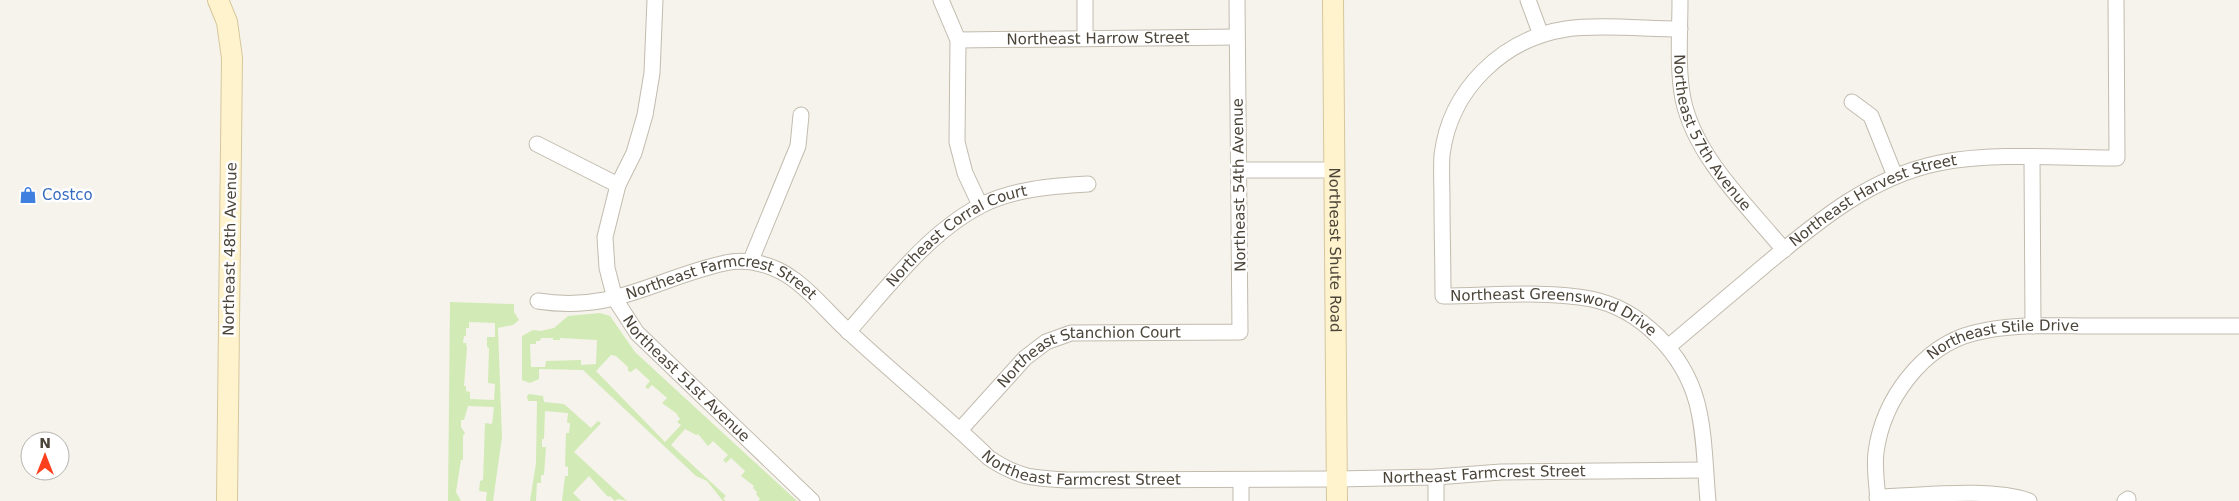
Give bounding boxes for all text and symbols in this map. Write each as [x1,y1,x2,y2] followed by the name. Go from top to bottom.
[1006,29,1190,48] street label: Northeast Harrow Street
[1670,54,1755,214] street label: Northeast 57th Avenue
[1228,98,1250,272] street label: Northeast 54th Avenue
[1786,151,1958,250] street label: Northeast Harvest Street
[219,162,241,336] street label: Northeast 48th Avenue
[1325,167,1345,333] street label: Northeast Shute Road
[882,182,1029,290] street label: Northeast Corral Court
[18,185,38,205] shop icon: Costco
[42,186,93,204] place label: Costco
[624,252,820,304] text: Northeast Farmcrest Street
[1450,285,1661,340] street label: Northeast Greensword Drive
[617,289,821,311] street label: Northeast Farmcrest Street
[619,312,754,445] street label: Northeast 51st Avenue
[1923,317,2079,364] street label: Northeast Stile Drive
[994,323,1181,391] street label: Northeast Stanchion Court
[20,431,70,481] north arrow
[39,435,51,451] text: N
[978,447,1181,489] street label: Northeast Farmcrest Street
[1382,462,1586,487] street label: Northeast Farmcrest Street

